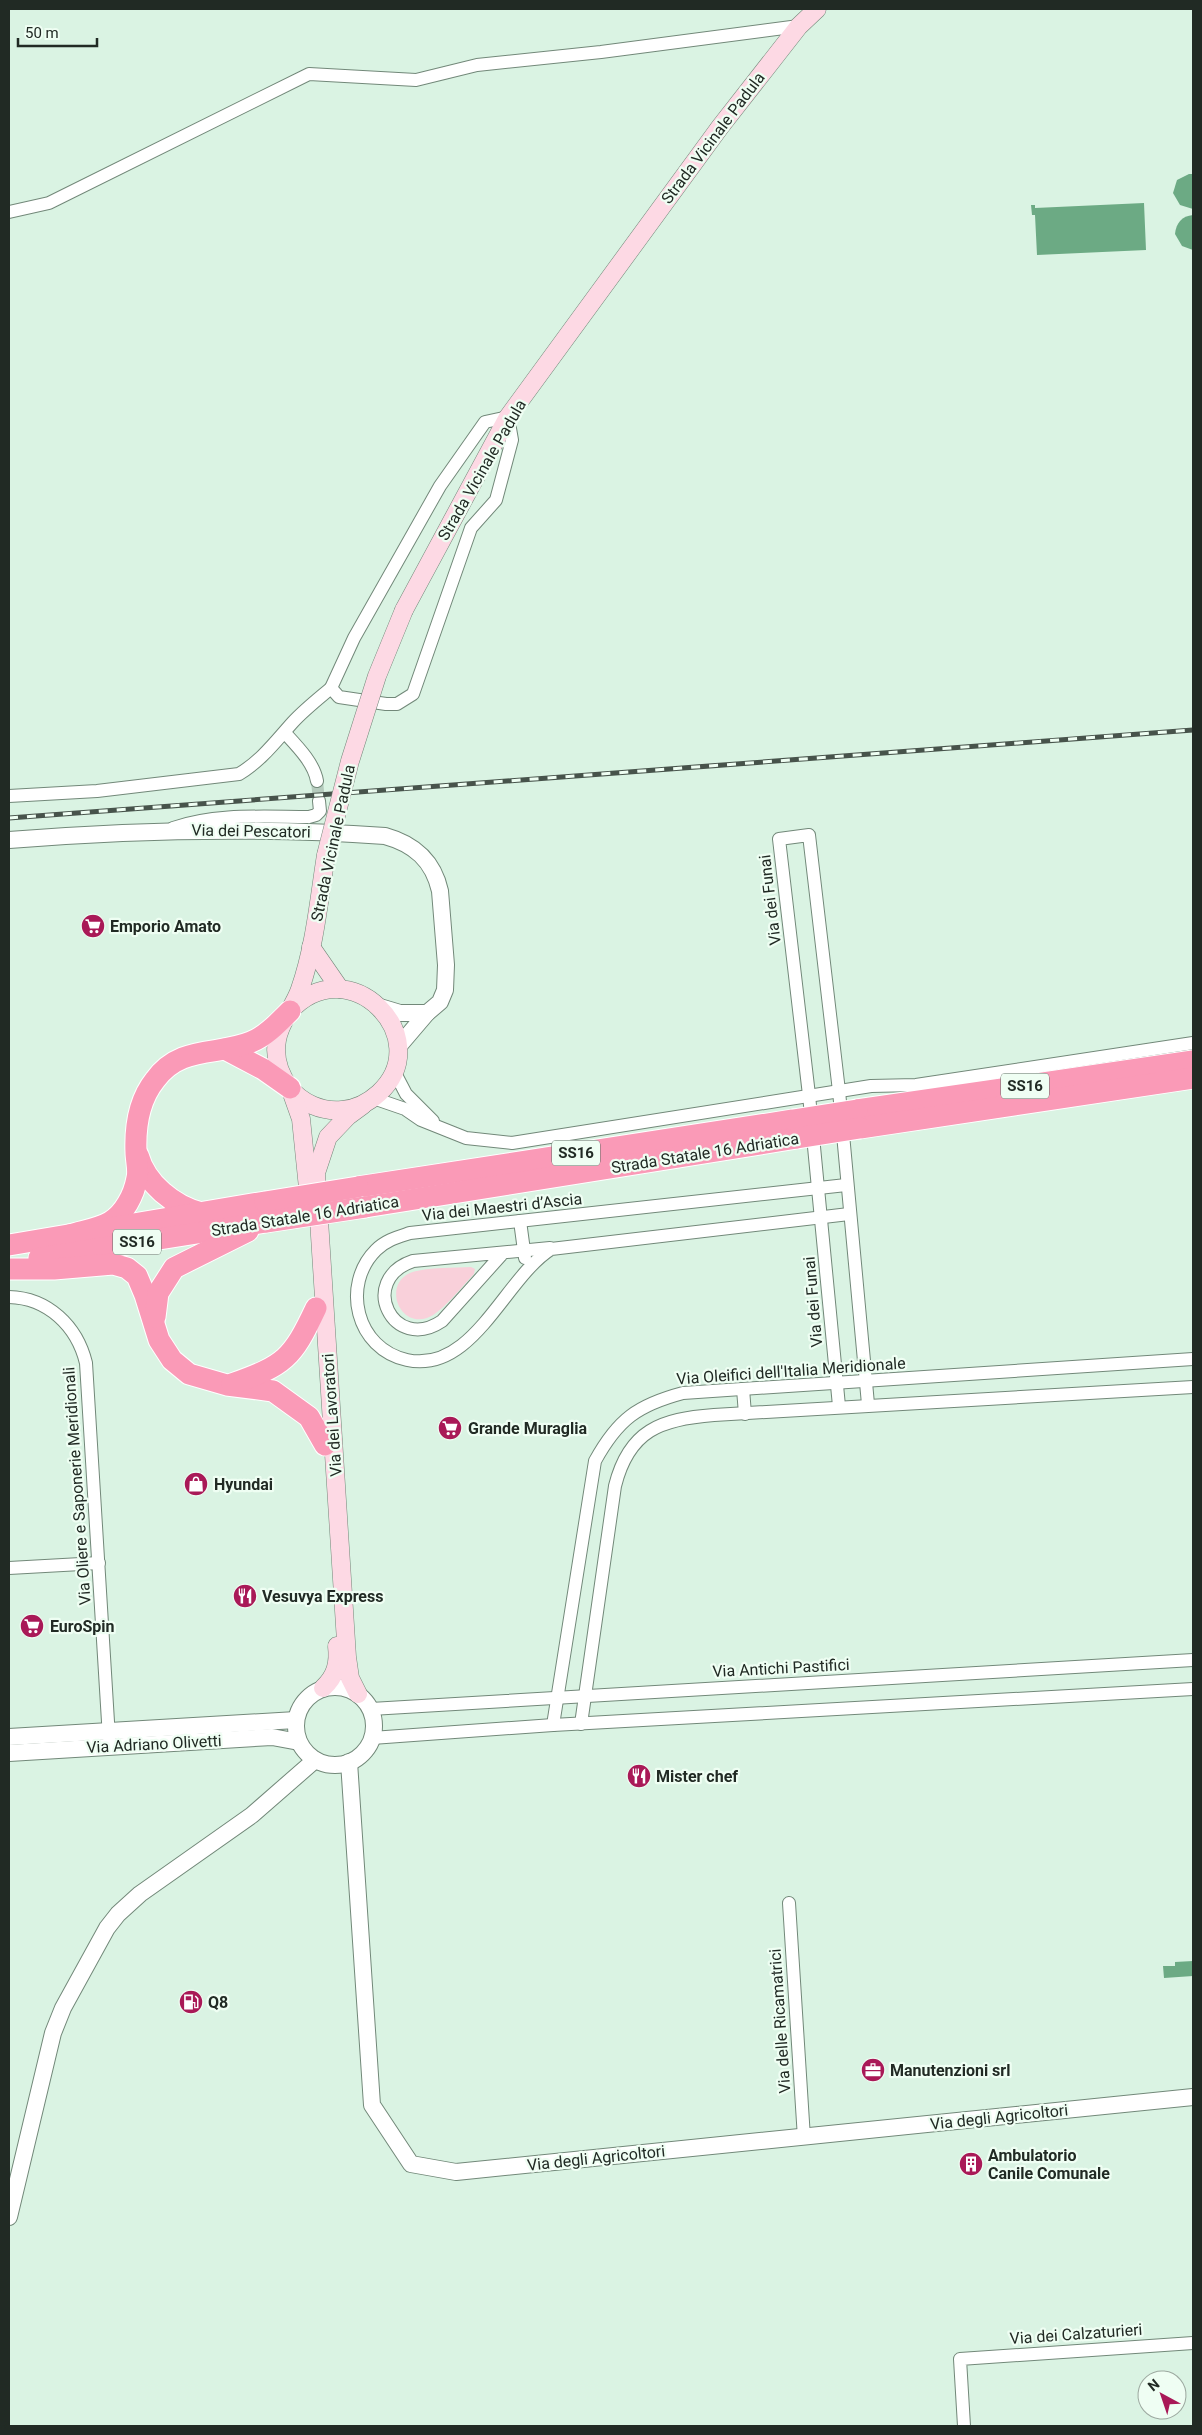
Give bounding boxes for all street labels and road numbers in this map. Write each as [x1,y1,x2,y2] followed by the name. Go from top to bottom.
[657,69,769,207] street label: Strada Vicinale Padula
[434,396,530,544] street label: Strada Vicinale Padula
[307,763,359,923] street label: Strada Vicinale Padula
[191,820,311,842] street label: Via dei Pescatori
[755,854,785,946] street label: Via dei Funai
[1001,1074,1049,1098] road number: SS16
[610,1129,800,1177] street label: Strada Statale 16 Adriatica
[552,1140,600,1166] road number: SS16
[421,1189,583,1225] street label: Via dei Maestri d’Ascia
[210,1192,400,1240] street label: Strada Statale 16 Adriatica
[113,1230,161,1254] road number: SS16
[800,1256,826,1348] street label: Via dei Funai
[318,1353,346,1477] street label: Via dei Lavoratori
[676,1354,906,1388] street label: Via Oleifici dell'Italia Meridionale
[59,1366,95,1606] street label: Via Oliere e Saponerie Meridionali
[712,1655,850,1681] street label: Via Antichi Pastifici
[86,1731,222,1757] street label: Via Adriano Olivetti
[765,1948,795,2094] street label: Via delle Ricamatrici
[929,2100,1069,2134] street label: Via degli Agricoltori
[526,2141,666,2175] street label: Via degli Agricoltori
[1009,2320,1143,2348] street label: Via dei Calzaturieri

